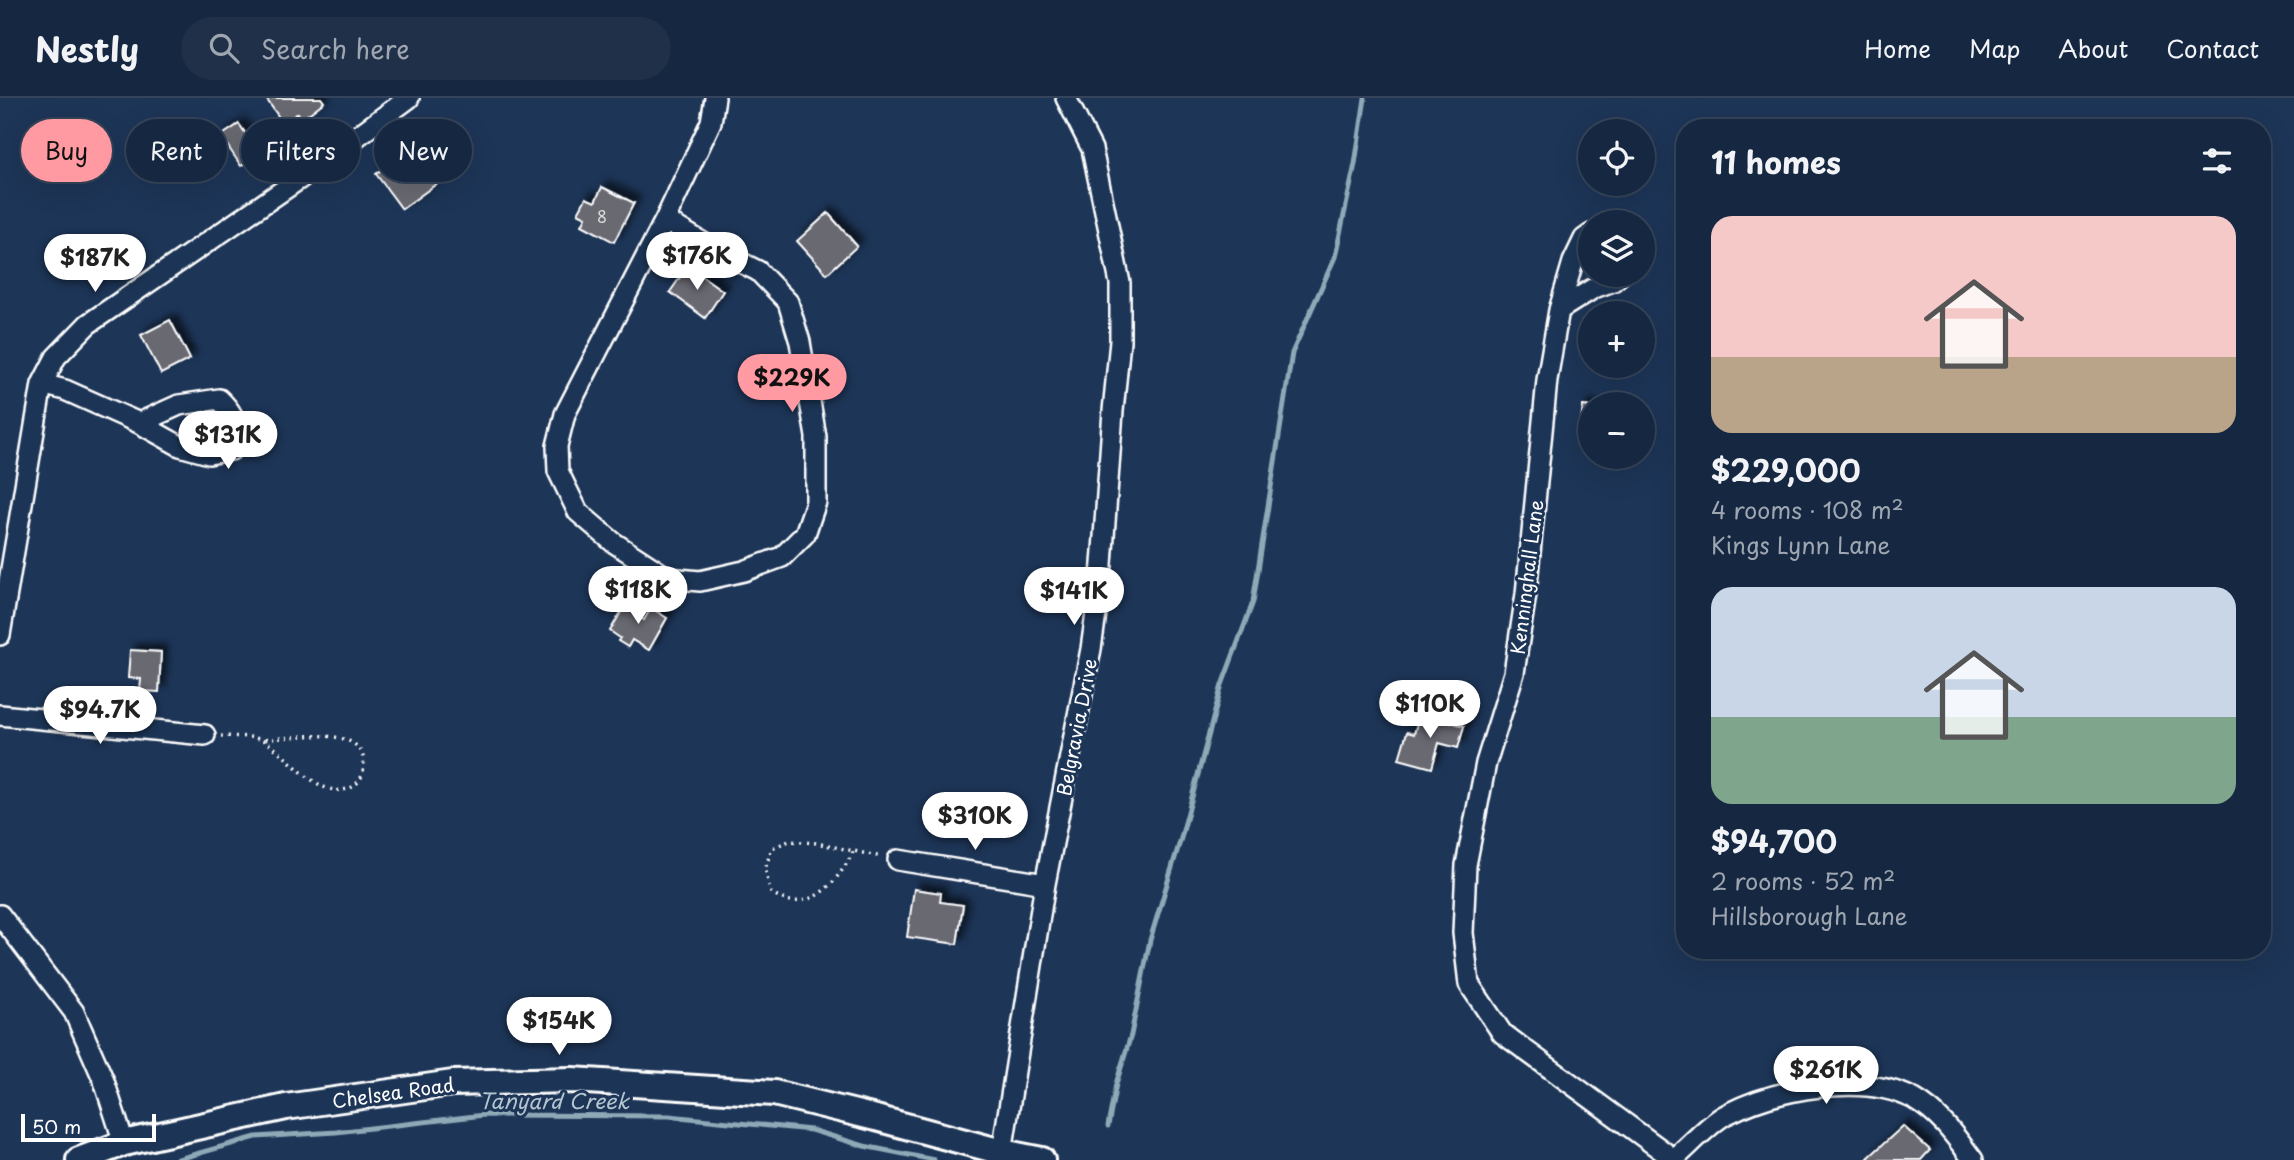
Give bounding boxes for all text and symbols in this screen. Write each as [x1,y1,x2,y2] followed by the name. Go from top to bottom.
[181,17,671,80] search box
[35,23,139,73] text: Nestly
[205,29,243,67] icon: search
[261,29,410,68] text: Search here
[1864,30,1931,66] text: Home
[1969,30,2020,66] text: Map
[2058,30,2128,66] text: About
[2166,30,2259,66] text: Contact
[21,119,112,182] chip: Buy
[126,119,227,182] chip: Rent
[241,119,360,182] chip: Filters
[374,119,472,182] chip: New
[1578,119,1655,469] map controls
[1578,119,1655,196] button: locate
[1711,139,1841,184] text: 11 homes
[2198,142,2236,180] icon: filters
[597,204,607,228] house number: 8
[1578,210,1655,287] button: layers
[648,232,746,292] pin: $176K
[46,234,144,294] pin: $187K
[662,237,732,272] text: $176K
[60,239,130,274] text: $187K
[1911,261,2037,387] icon: home
[1578,301,1655,378] button: +
[743,354,841,414] pin: $229K
[754,359,830,394] text: $229K
[1578,392,1655,469] button: −
[179,412,277,471] pin: $131K
[194,416,262,451] text: $131K
[1711,447,1861,492] text: $229,000
[1711,492,1904,527] text: 4 rooms · 108 m²
[1503,498,1549,656] street label: Kenninghall Lane
[1711,527,1890,562] text: Kings Lynn Lane
[589,566,687,626] pin: $118K
[1025,568,1123,627] pin: $141K
[604,571,672,606] text: $118K
[1040,572,1108,607] text: $141K
[1911,632,2037,758] icon: home
[1049,656,1103,798] street label: Belgravia Drive
[1381,680,1479,740] pin: $110K
[1395,685,1465,720] text: $110K
[43,686,157,746] pin: $94.7K
[59,691,141,726] text: $94.7K
[926,792,1024,852] pin: $310K
[938,797,1012,832] text: $310K
[1711,818,1837,863] text: $94,700
[1711,863,1895,898] text: 2 rooms · 52 m²
[1711,898,1908,933] text: Hillsborough Lane
[510,998,608,1057] pin: $154K
[523,1002,595,1037] text: $154K
[1777,1046,1875,1106] pin: $261K
[1790,1051,1862,1086] text: $261K
[330,1070,456,1114] street label: Chelsea Road
[479,1084,631,1116] water label: Tanyard Creek
[21,1111,156,1143] scale bar
[32,1112,81,1140] text: 50 m

